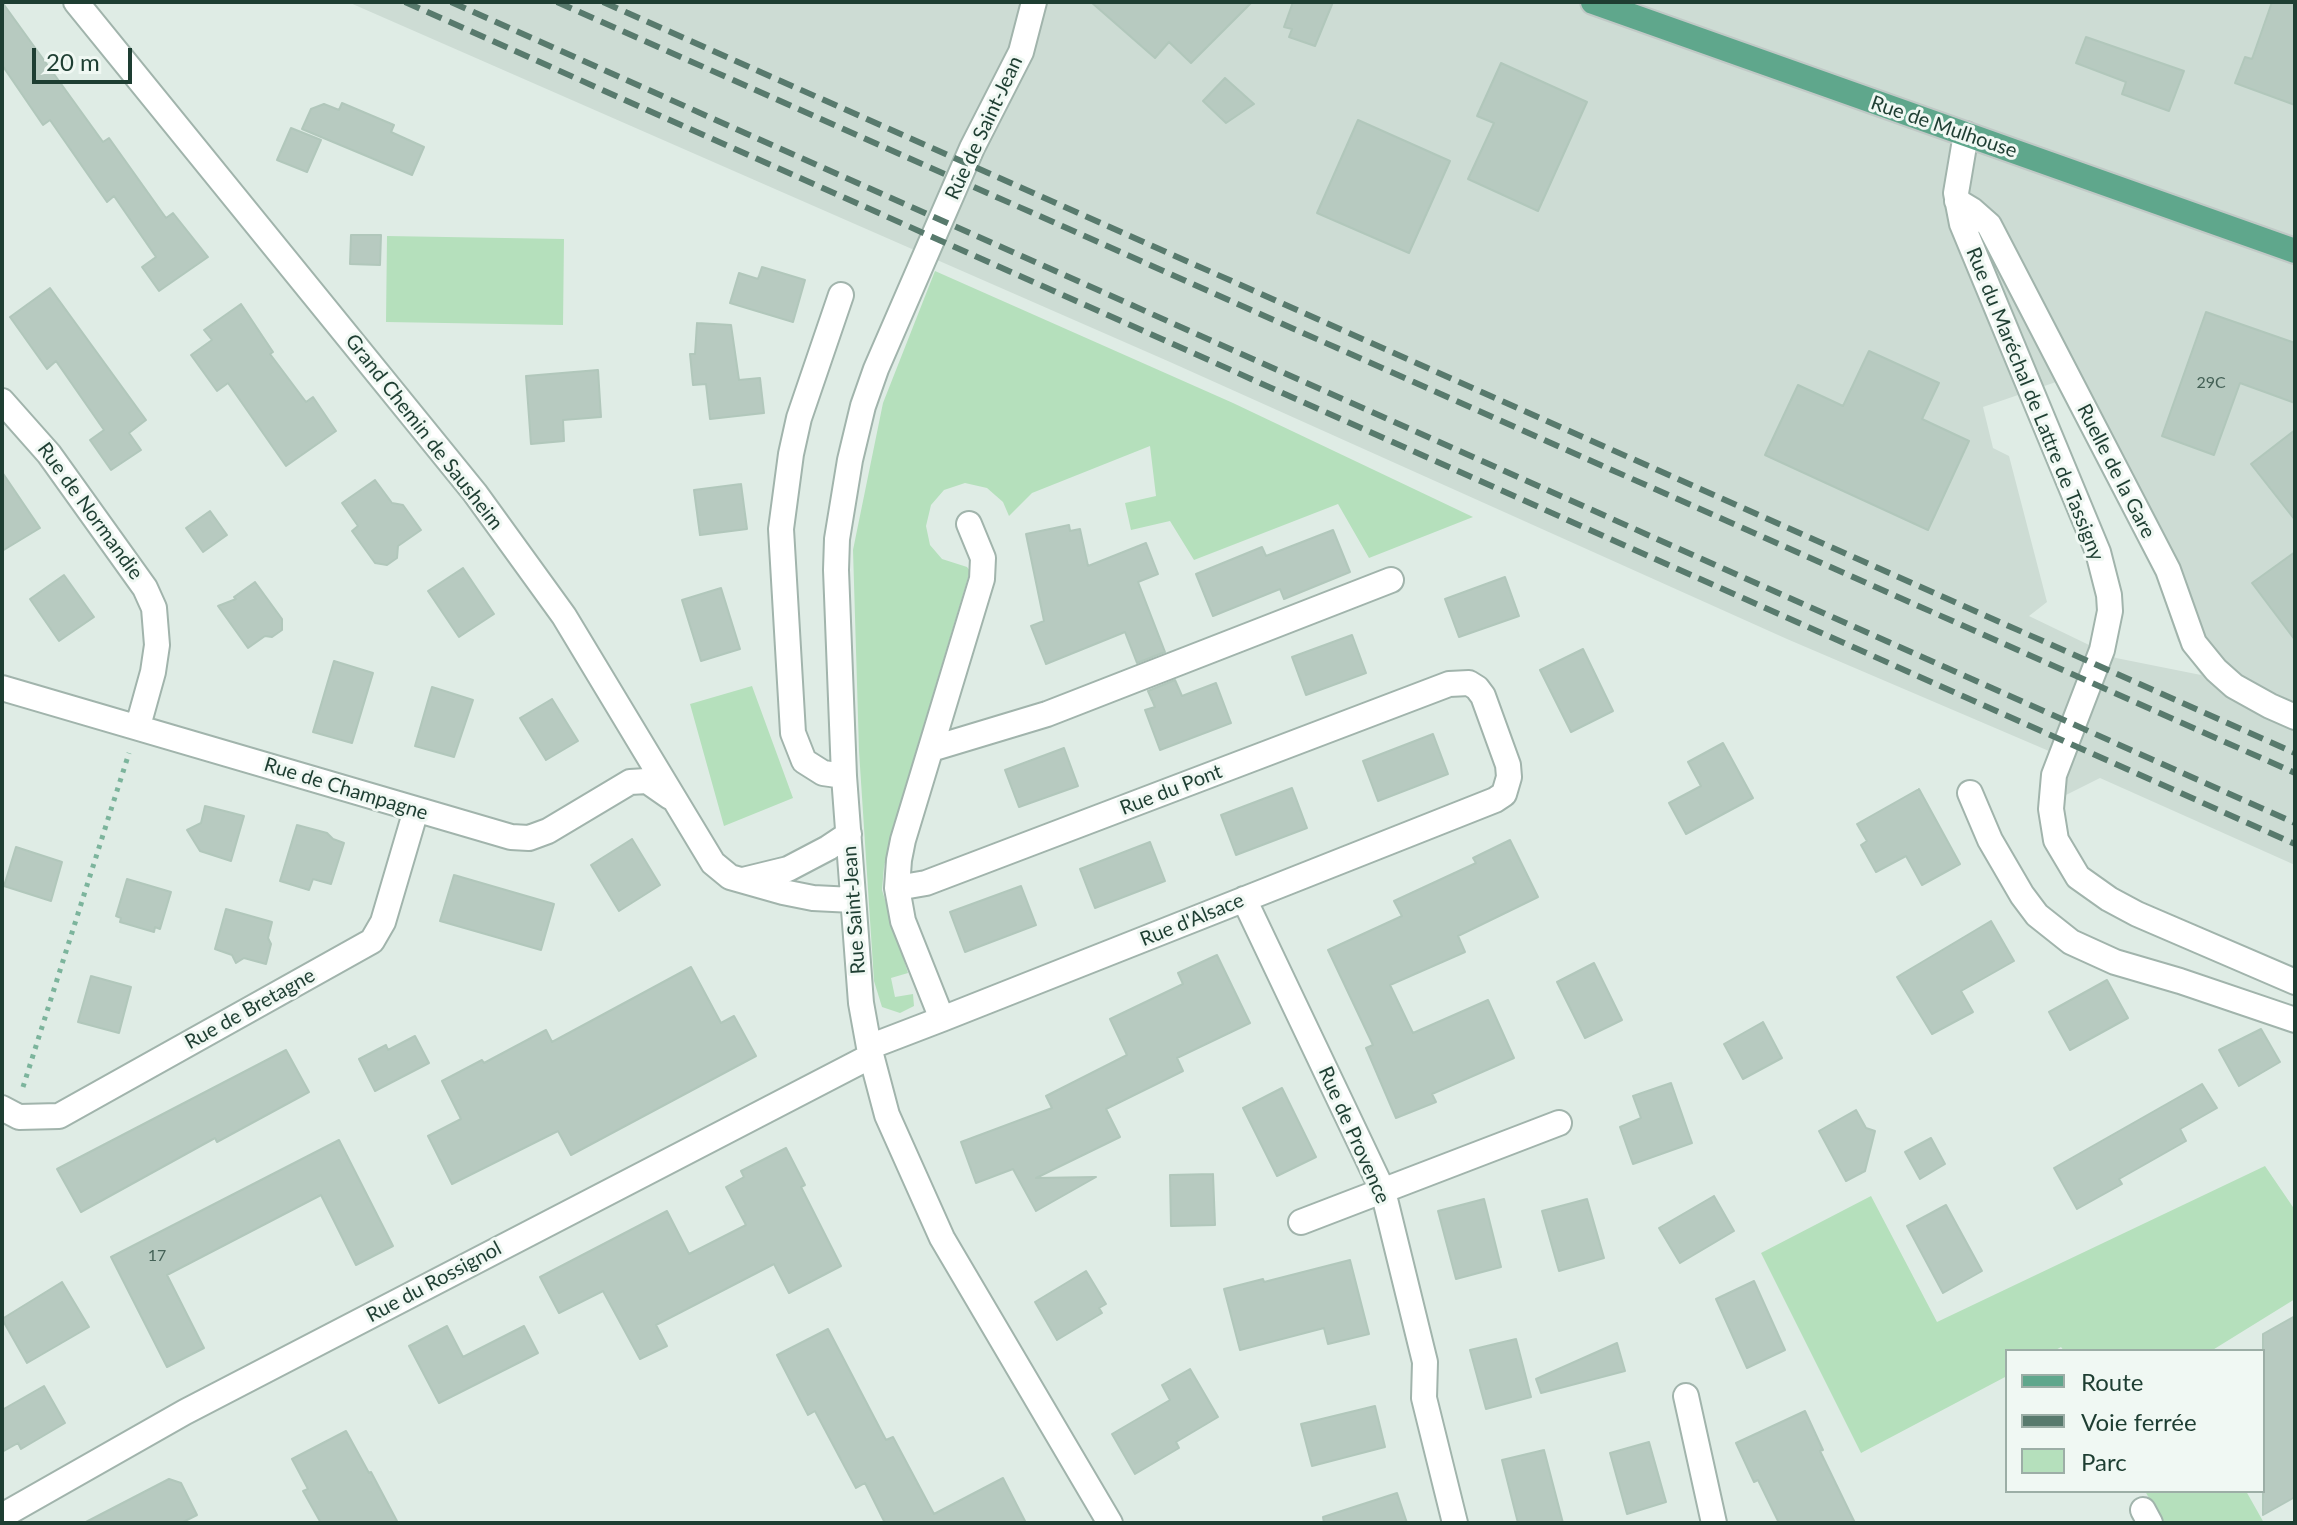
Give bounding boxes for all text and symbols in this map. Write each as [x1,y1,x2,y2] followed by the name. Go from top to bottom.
[36,32,136,82] scale bar
[46,47,100,76] text: 20 m
[940,52,1028,204] street label: Rue de Saint-Jean
[1868,91,2020,163] street label: Rue de Mulhouse
[1961,244,2109,564] street label: Rue du Maréchal de Lattre de Tassigny
[340,329,508,535] street label: Grand Chemin de Sausheim
[2196,373,2226,393] house number: 29C
[2072,400,2160,542] street label: Ruelle de la Gare
[32,438,148,584] street label: Rue de Normandie
[261,753,431,825] street label: Rue de Champagne
[1117,760,1225,820] street label: Rue du Pont
[838,845,870,975] street label: Rue Saint-Jean
[1137,888,1247,952] street label: Rue d'Alsace
[181,963,319,1055] street label: Rue de Bretagne
[1313,1063,1395,1207] street label: Rue de Provence
[362,1236,506,1328] street label: Rue du Rossignol
[148,1246,166,1266] house number: 17
[2005,1349,2265,1493] legend
[2081,1367,2143,1396] text: Route
[2081,1407,2197,1436] text: Voie ferrée
[2081,1447,2127,1476] text: Parc

